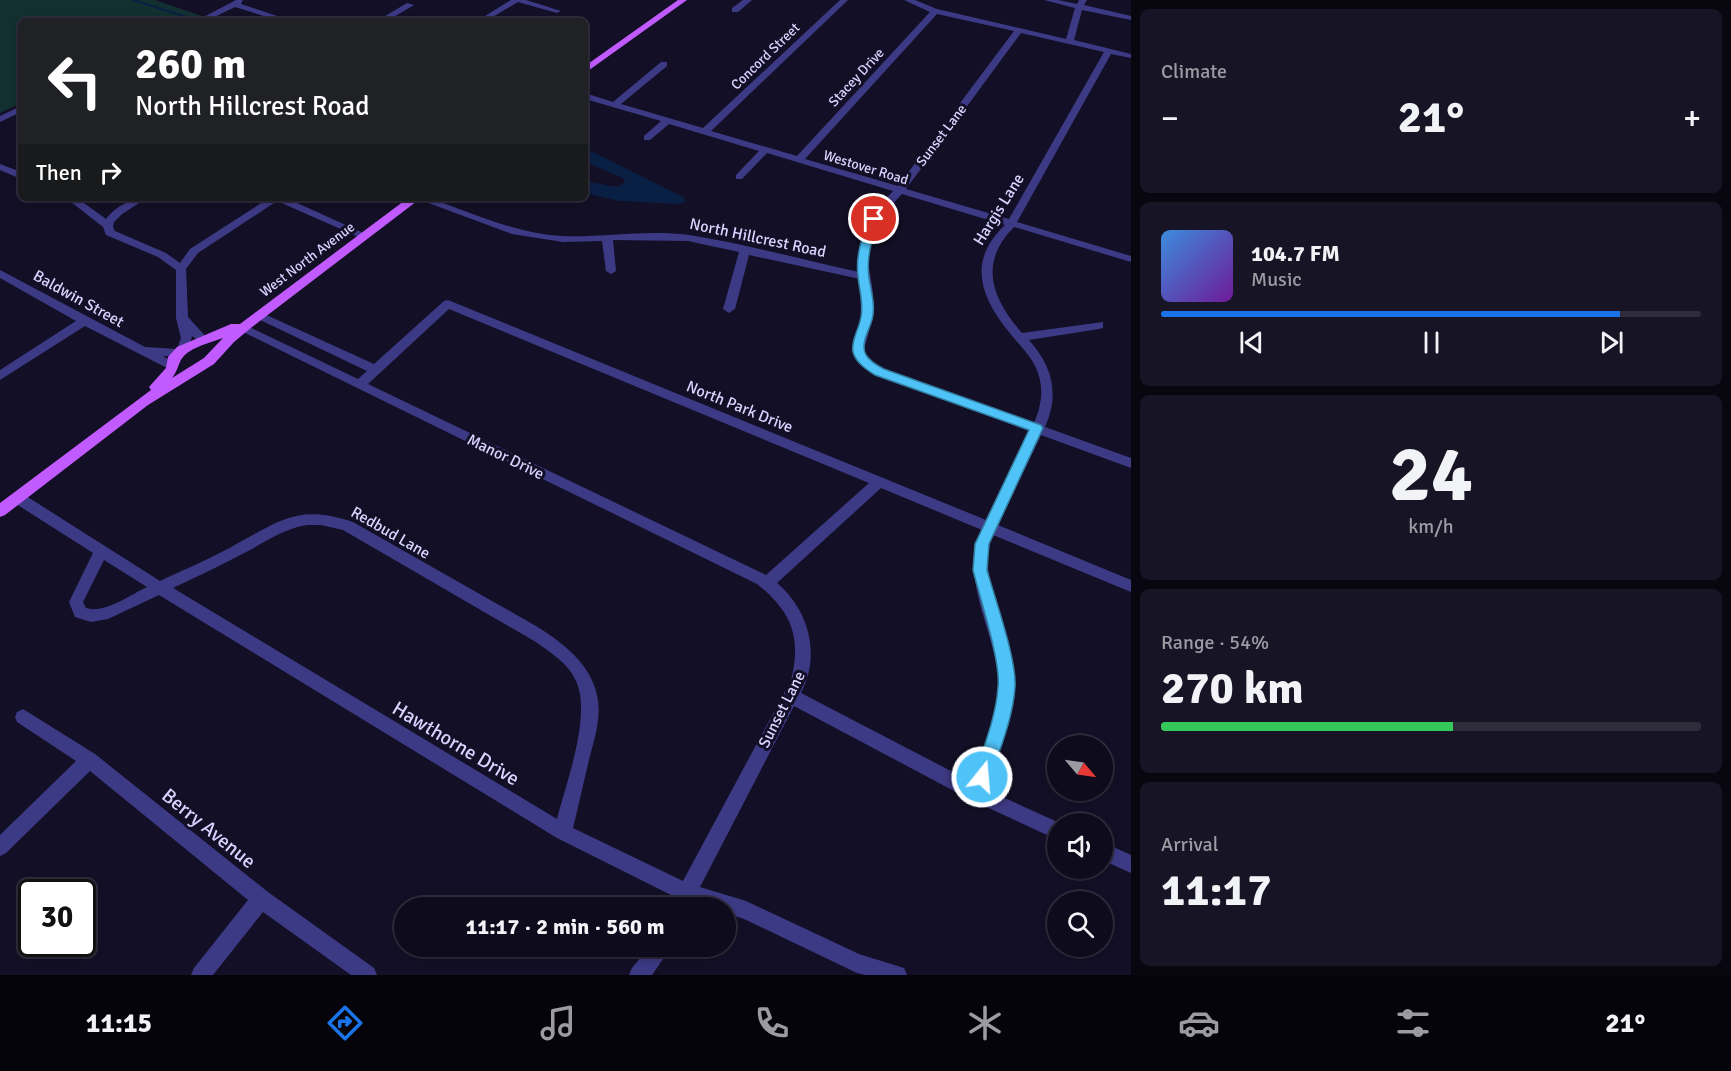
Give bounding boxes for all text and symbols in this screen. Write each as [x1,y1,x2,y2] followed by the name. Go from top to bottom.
[727,19,803,93] street label: Concord Street
[135,39,246,90] text: 260 m
[36,42,114,120] icon: left
[825,44,888,110] street label: Stacey Drive
[1161,59,1227,84] text: Climate
[135,90,369,123] text: North Hillcrest Road
[1398,90,1464,145] text: 21°
[1161,98,1179,139] text: −
[1683,98,1701,139] text: +
[913,101,970,170] street label: Sunset Lane
[821,147,910,188] street label: Westover Road
[94,156,127,189] icon: right
[36,159,82,186] text: Then
[969,170,1029,249] street label: Hargis Lane
[848,193,899,244] pin
[857,202,890,235] icon: arrive
[688,214,828,262] street label: North Hillcrest Road
[257,218,358,301] street label: West North Avenue
[1251,240,1340,267] text: 104.7 FM
[30,266,128,332] street label: Baldwin Street
[1251,267,1302,292] text: Music
[1235,326,1268,359] icon: previous
[1415,326,1448,359] icon: pause
[1595,326,1628,359] icon: next
[683,376,796,437] street label: North Park Drive
[1389,427,1473,523] text: 24
[464,430,547,484] street label: Manor Drive
[347,502,434,564] street label: Redbud Lane
[1408,514,1454,539] text: km/h
[1161,630,1269,655] text: Range · 54%
[1161,661,1304,716] text: 270 km
[754,668,810,751] street label: Sunset Lane
[388,696,524,791] street label: Hawthorne Drive
[1047,735,1113,801] north arrow
[1047,735,1113,957] map controls
[950,745,1014,809] position arrow
[157,783,261,874] street label: Berry Avenue
[1047,813,1113,879] button: sound
[1161,832,1219,857] text: Arrival
[1161,863,1271,918] text: 11:17
[18,879,96,957] speed limit sign: 30
[1047,891,1113,957] button: search
[465,913,665,940] text: 11:17 · 2 min · 560 m
[324,1002,366,1044] icon: directions
[537,1002,579,1044] icon: music
[751,1002,793,1044] icon: phone
[964,1002,1006,1044] icon: climate
[1178,1002,1220,1044] icon: car
[1392,1002,1434,1044] icon: filters
[86,1007,152,1040] text: 11:15
[1605,1007,1645,1040] text: 21°

